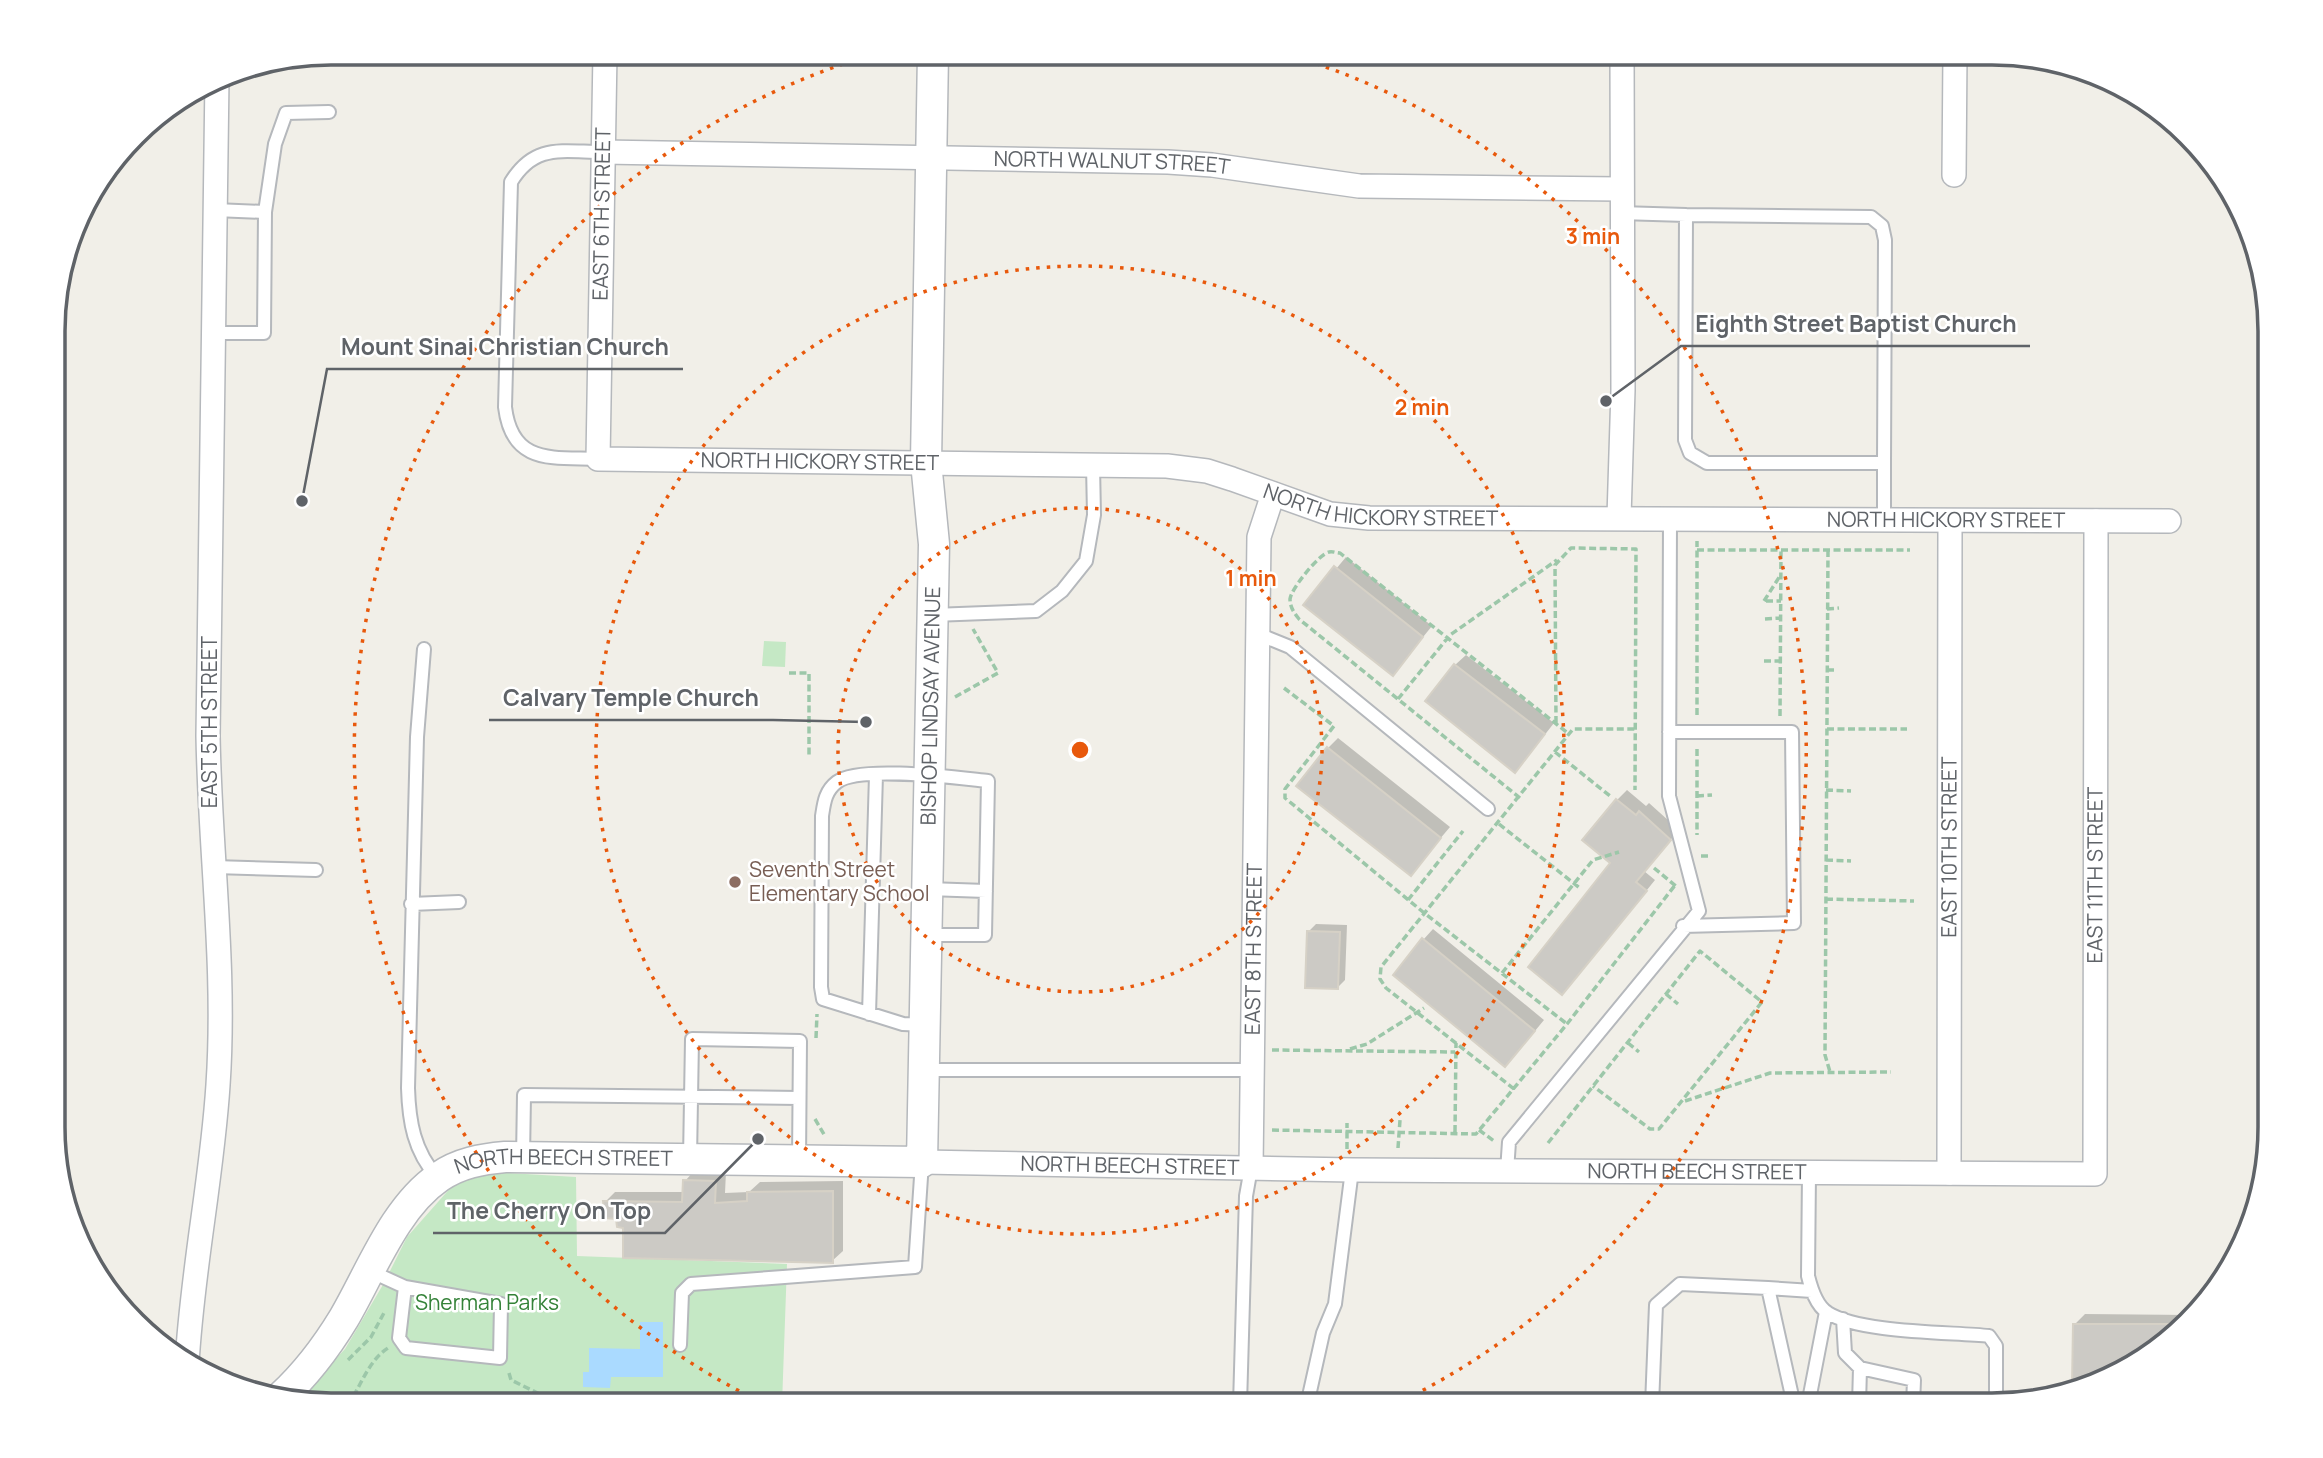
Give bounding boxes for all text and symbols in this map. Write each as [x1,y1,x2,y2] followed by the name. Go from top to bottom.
[585,127,617,301] street label: EAST 6TH STREET
[993,144,1233,180] street label: NORTH WALNUT STREET
[1566,222,1620,250] text: 3 min
[1681,302,2030,346] callout: Eighth Street Baptist Church
[1695,307,2017,339] text: Eighth Street Baptist Church
[327,325,683,369] callout: Mount Sinai Christian Church
[341,330,669,362] text: Mount Sinai Christian Church
[1395,393,1449,421] text: 2 min
[701,445,940,476] street label: NORTH HICKORY STREET
[1260,476,1499,531] street label: NORTH HICKORY STREET
[1827,505,2066,534] street label: NORTH HICKORY STREET
[1225,564,1277,592] text: 1 min
[914,586,946,826] street label: BISHOP LINDSAY AVENUE
[195,635,223,808] street label: EAST 5TH STREET
[489,676,773,720] callout: Calvary Temple Church
[503,681,759,713] text: Calvary Temple Church
[1068,738,1092,762] centre of rings
[1934,756,1963,938] street label: EAST 10TH STREET
[2080,786,2109,963] street label: EAST 11TH STREET
[749,855,930,907] place label: Seventh Street Elementary School
[1238,862,1268,1035] street label: EAST 8TH STREET
[727,874,743,890] marker: Seventh Street Elementary School
[450,1142,673,1180] street label: NORTH BEECH STREET
[1020,1149,1240,1181] street label: NORTH BEECH STREET
[1587,1156,1807,1185] street label: NORTH BEECH STREET
[433,1189,665,1233] callout: The Cherry On Top
[447,1194,651,1226] text: The Cherry On Top
[415,1288,559,1316] park label: Sherman Parks

